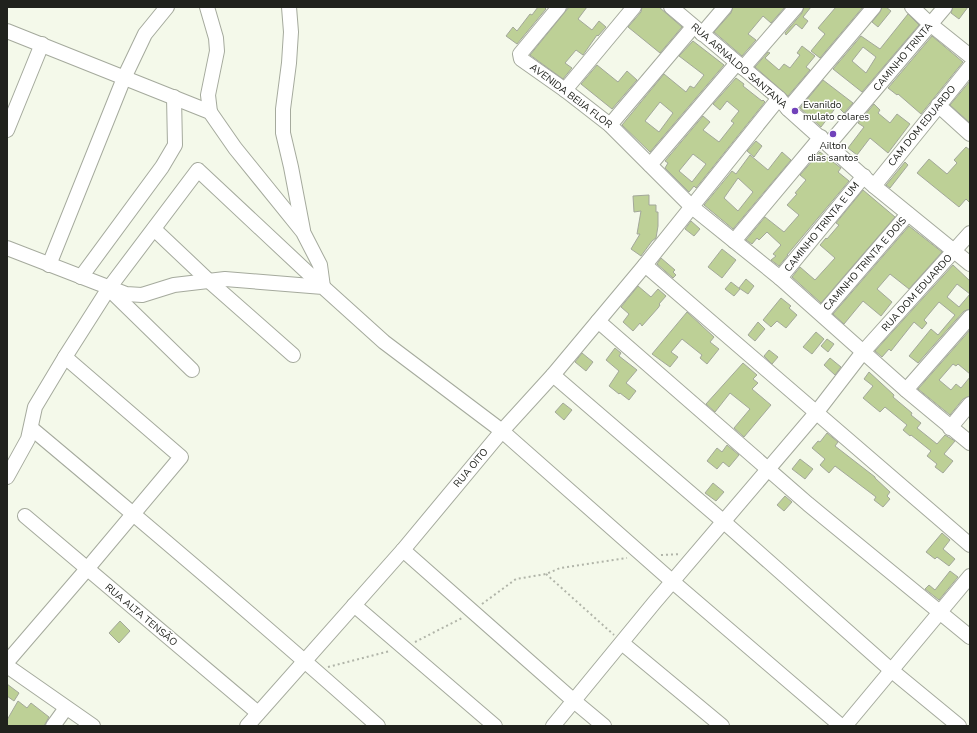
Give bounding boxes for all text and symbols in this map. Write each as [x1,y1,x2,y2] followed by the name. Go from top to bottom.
[870,19,936,94] street label: CAMINHO TRINTA
[688,20,791,112] street label: RUA ARNALDO SANTANA
[527,60,615,132] street label: AVENIDA BEIJA FLOR
[885,82,959,170] street label: CAM DOM EDUARDO
[803,98,869,124] place label: Evanildo mulato colares
[790,106,800,116] marker: Evanildo mulato colares
[828,129,838,139] marker: Ailton dias santos
[808,139,858,165] place label: Ailton dias santos
[781,179,863,275] street label: CAMINHO TRINTA E UM
[820,214,910,314] street label: CAMINHO TRINTA E DOIS
[878,251,956,335] street label: RUA DOM EDUARDO
[450,445,492,491] street label: RUA OITO
[102,581,180,650] street label: RUA ALTA TENSÃO

